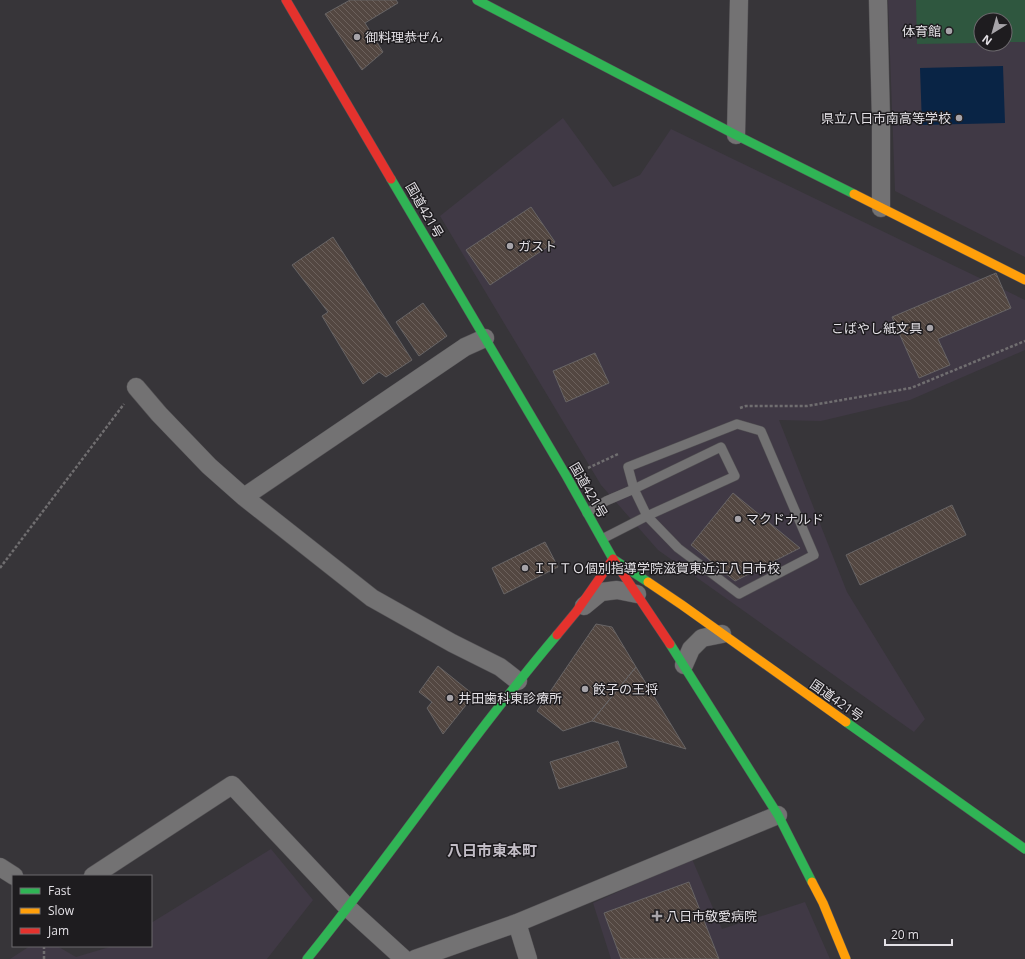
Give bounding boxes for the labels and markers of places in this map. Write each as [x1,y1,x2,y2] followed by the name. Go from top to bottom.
[902,22,941,40] place label: 体育館
[944,26,954,36] marker: 体育館
[365,28,443,46] place label: 御料理恭ぜん
[352,32,362,42] marker: 御料理恭ぜん
[821,109,951,127] place label: 県立八日市南高等学校
[954,113,964,123] marker: 県立八日市南高等学校
[518,237,557,255] place label: ガスト
[505,241,515,251] marker: ガスト
[831,319,922,337] place label: こばやし紙文具
[925,323,935,333] marker: こばやし紙文具
[746,510,824,528] place label: マクドナルド
[733,514,743,524] marker: マクドナルド
[533,559,780,577] place label: ＩＴＴＯ個別指導学院滋賀東近江八日市校
[520,563,530,573] marker: ＩＴＴＯ個別指導学院滋賀東近江八日市校
[593,680,658,698] place label: 餃子の王将
[580,684,590,694] marker: 餃子の王将
[458,689,562,707] place label: 井田歯科東診療所
[445,693,455,703] marker: 井田歯科東診療所
[666,907,757,925] place label: 八日市敬愛病院
[651,910,663,922] marker: 八日市敬愛病院

